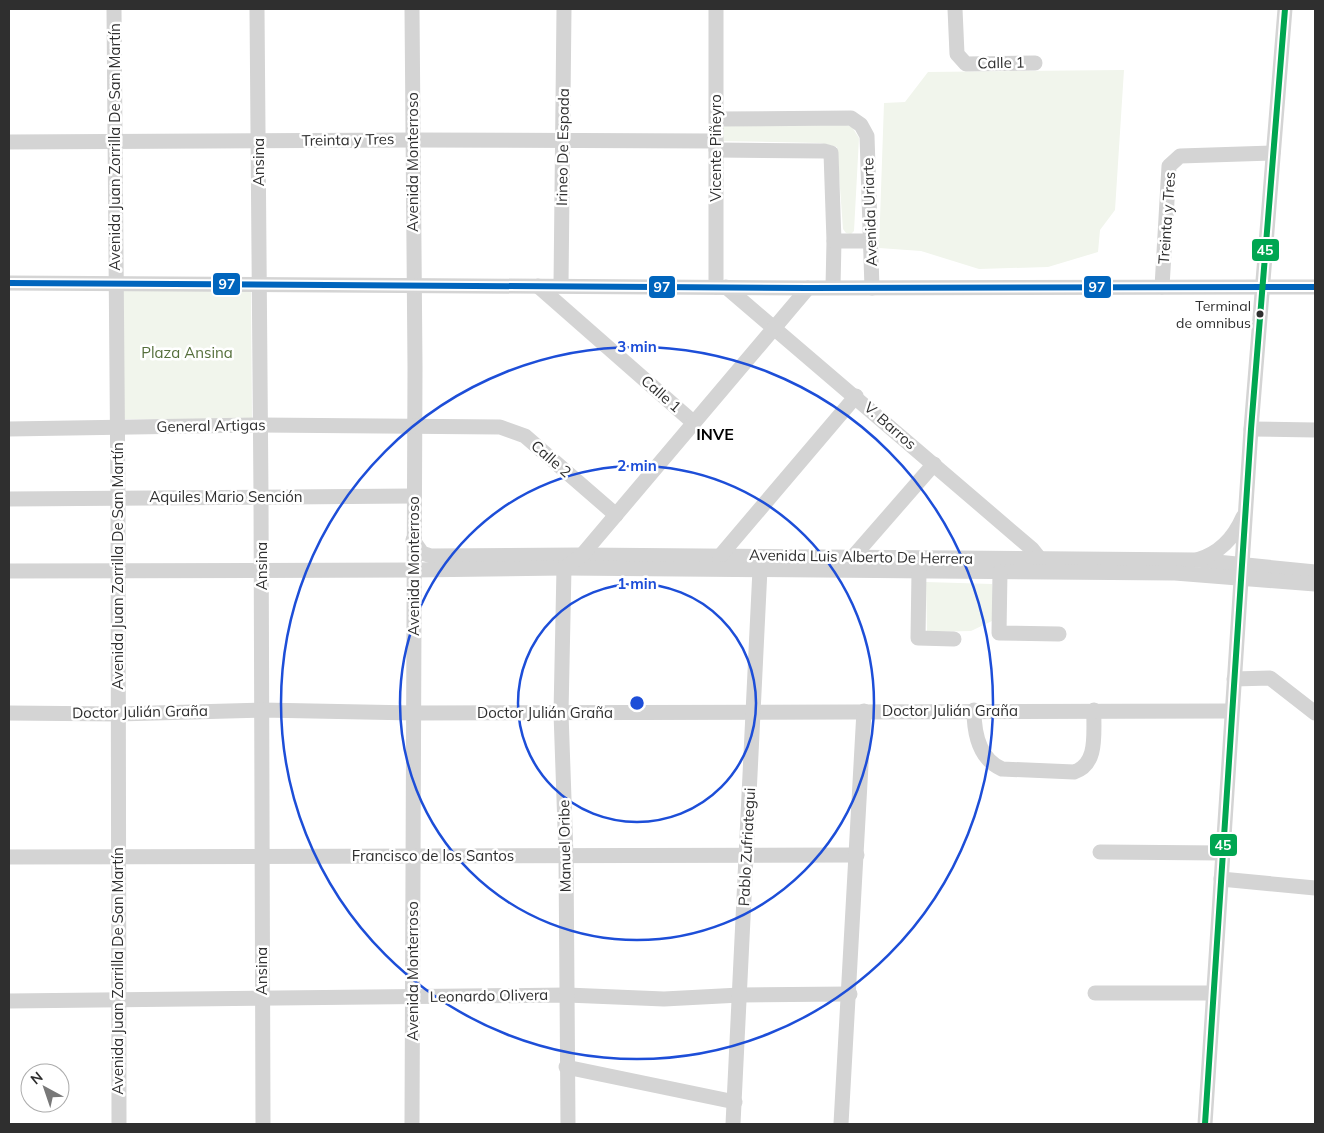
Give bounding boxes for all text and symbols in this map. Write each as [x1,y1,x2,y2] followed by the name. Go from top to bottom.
[105,23,124,271] street label: Avenida Juan Zorrilla De San Martín
[977,53,1025,72] street label: Calle 1
[552,88,573,206] street label: Irineo De Espada
[403,92,422,232] street label: Avenida Monterroso
[706,94,725,202] street label: Vicente Piñeyro
[301,129,395,150] street label: Treinta y Tres
[249,138,268,186] street label: Ansina
[858,157,881,267] street label: Avenida Uriarte
[1154,171,1179,265] street label: Treinta y Tres
[1251,238,1280,262] line badge: 45
[1257,241,1273,259] text: 45
[212,272,241,296] line badge: 97
[219,275,235,293] text: 97
[648,275,676,299] line badge: 97
[1083,275,1112,299] line badge: 97
[654,278,670,296] text: 97
[1089,278,1105,296] text: 97
[1176,297,1251,332] place label: Terminal de omnibus
[1255,309,1265,319] marker: Terminal de omnibus
[617,337,657,356] text: 3 min
[141,343,233,362] park label: Plaza Ansina
[637,371,685,416] street label: Calle 1
[860,398,920,453] street label: V. Barros
[156,415,266,436] street label: General Artigas
[696,424,734,444] district label: INVE
[527,436,575,481] street label: Calle 2
[108,442,127,690] street label: Avenida Juan Zorrilla De San Martín
[617,456,657,475] text: 2 min
[149,487,303,506] street label: Aquiles Mario Sención
[404,496,423,636] street label: Avenida Monterroso
[252,542,271,590] street label: Ansina
[749,545,973,568] street label: Avenida Luis Alberto De Herrera
[617,574,657,593] text: 1 min
[628,694,646,712] centre of rings
[72,701,208,722] street label: Doctor Julián Graña
[882,701,1018,720] street label: Doctor Julián Graña
[477,703,613,722] street label: Doctor Julián Graña
[734,787,759,907] street label: Pablo Zufriategui
[554,799,575,893] street label: Manuel Oribe
[1209,833,1238,857] line badge: 45
[1215,836,1231,854] text: 45
[352,846,514,865] street label: Francisco de los Santos
[108,847,127,1095] street label: Avenida Juan Zorrilla De San Martín
[403,901,422,1041] street label: Avenida Monterroso
[252,947,271,995] street label: Ansina
[430,985,548,1006] street label: Leonardo Olivera
[20,1063,70,1113] north arrow
[27,1068,46,1088] text: N

